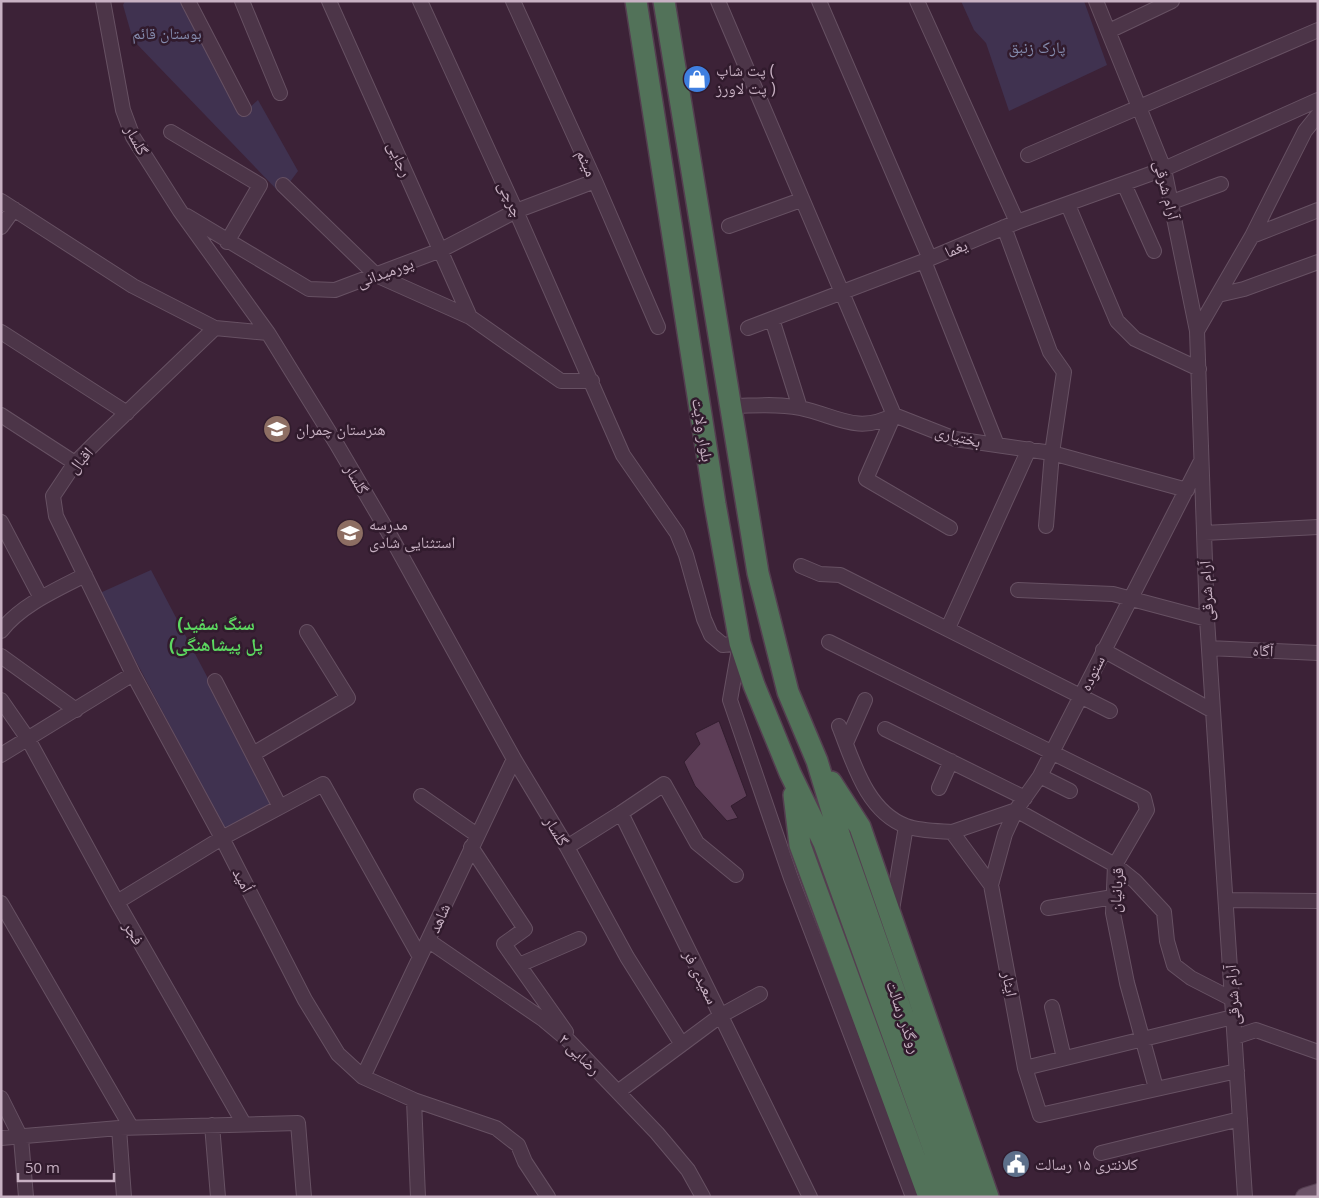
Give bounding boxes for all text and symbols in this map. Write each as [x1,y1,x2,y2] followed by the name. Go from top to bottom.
[132,22,202,44] park label: بوستان قائم
[1009,36,1066,58] park label: پارک زنبق
[715,59,776,99] place label: پت شاپ ( پت لاورز )
[682,64,712,94] shop icon: پت شاپ ( پت لاورز )
[119,120,154,159] street label: گلسار
[382,138,418,180] street label: رجایی
[571,146,603,180] street label: میثم
[1149,158,1185,223] street label: آرام شرقی
[493,177,529,221] street label: چرچی
[941,233,971,263] street label: یغما
[354,251,417,292] street label: پورمیدانی
[687,397,719,463] street label: بلوار ولایت
[262,414,292,444] school or university icon: هنرستان چمران
[296,418,386,440] place label: هنرستان چمران
[933,420,983,452] street label: بختیاری
[62,442,98,478] street label: اقبال
[339,459,375,498] street label: گلسار
[369,513,455,553] place label: مدرسه استثنایی شادی
[335,518,365,548] school or university icon: مدرسه استثنایی شادی
[1193,559,1219,622] street label: آرام شرقی
[169,611,263,656] district label: (سنگ سفید (پل پیشاهنگی
[1252,639,1275,661] street label: آگاه
[1074,652,1110,694] street label: ستوده
[539,811,575,850] street label: گلسار
[228,864,259,896] street label: اُمید
[1103,867,1129,913] street label: قربانیان
[423,900,455,936] street label: شاهد
[118,916,149,949] street label: فجر
[678,945,724,1008] street label: سعیدی فر
[1219,963,1245,1026] street label: آرام شرقی
[997,969,1023,999] street label: ایثار
[881,978,927,1056] street label: روگذر رسالت
[554,1028,606,1080] street label: رضایی ۲
[1001,1149,1031,1179] public building icon: کلانتری ۱۵ رسالت
[18,1150,114,1182] scale bar
[1035,1153,1138,1175] place label: کلانتری ۱۵ رسالت
[25,1157,60,1177] text: 50 m

